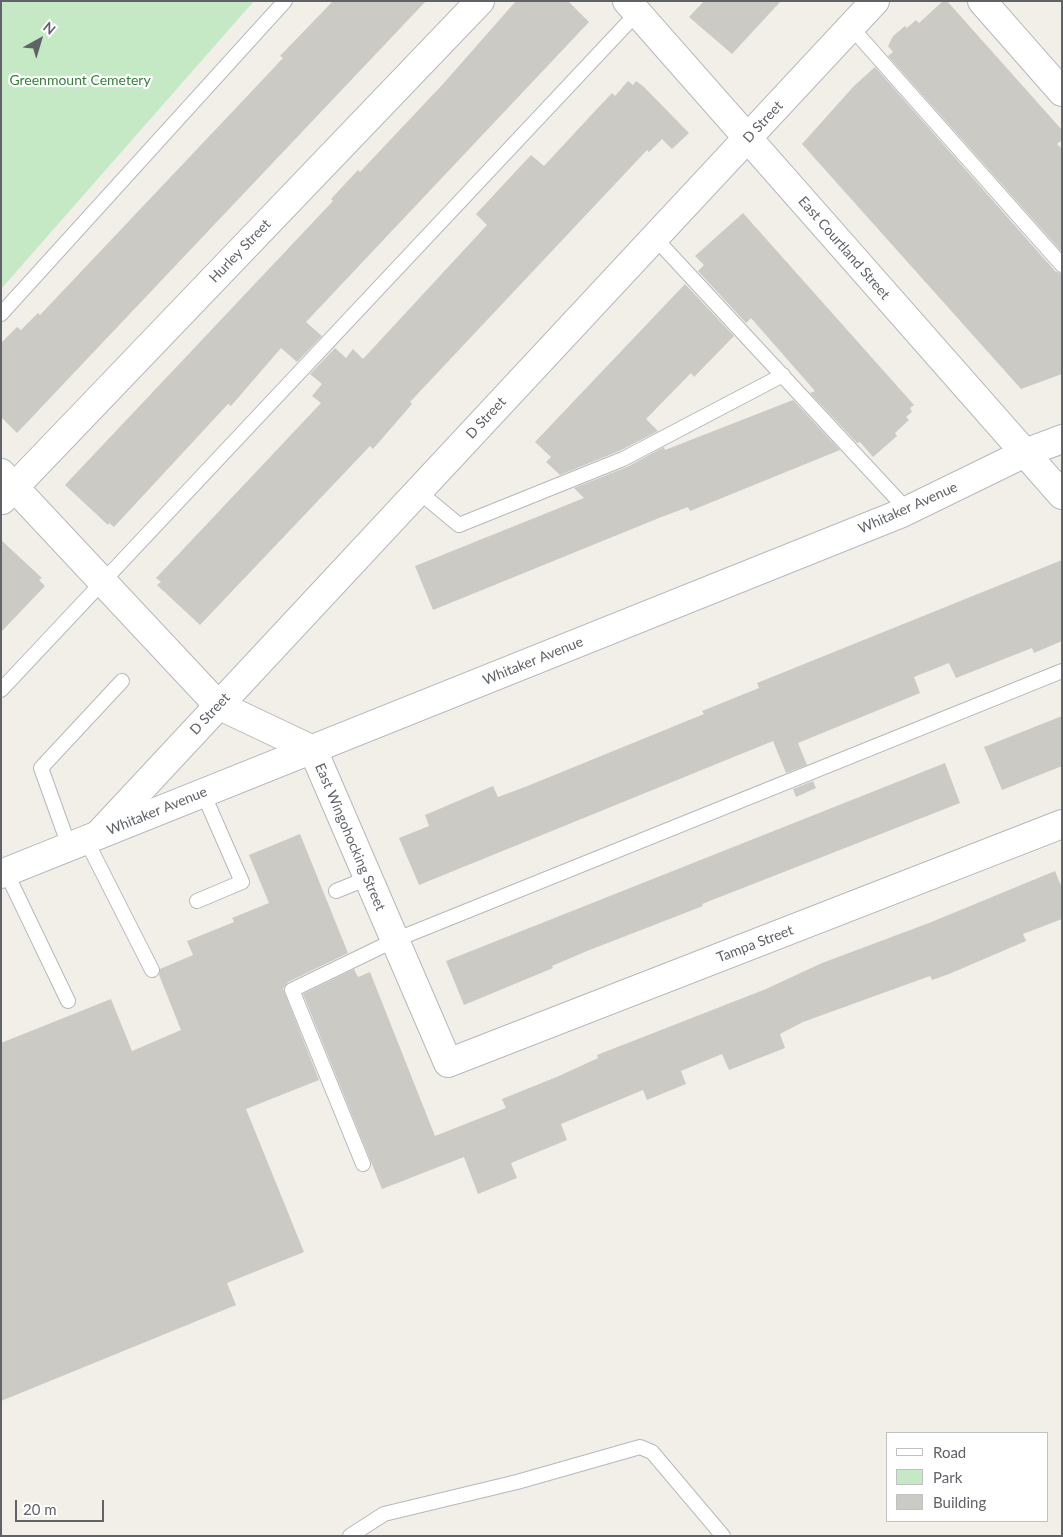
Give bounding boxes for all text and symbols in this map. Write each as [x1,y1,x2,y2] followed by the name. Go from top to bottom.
[15,15,65,65] north arrow
[40,18,59,38] text: N
[9,72,151,88] park label: Greenmount Cemetery
[739,98,787,146] street label: D Street
[795,193,893,303] street label: East Courtland Street
[206,216,274,286] street label: Hurley Street
[462,394,510,442] street label: D Street
[856,479,960,537] street label: Whitaker Avenue
[480,633,586,689] street label: Whitaker Avenue
[186,690,234,738] street label: D Street
[311,761,389,913] street label: East Wingohocking Street
[104,783,210,839] street label: Whitaker Avenue
[714,922,796,966] street label: Tampa Street
[886,1432,1048,1522] legend
[933,1443,966,1461] text: Road
[933,1468,962,1486] text: Park
[18,1490,106,1522] scale bar
[933,1493,986,1511] text: Building
[23,1500,57,1518] text: 20 m

